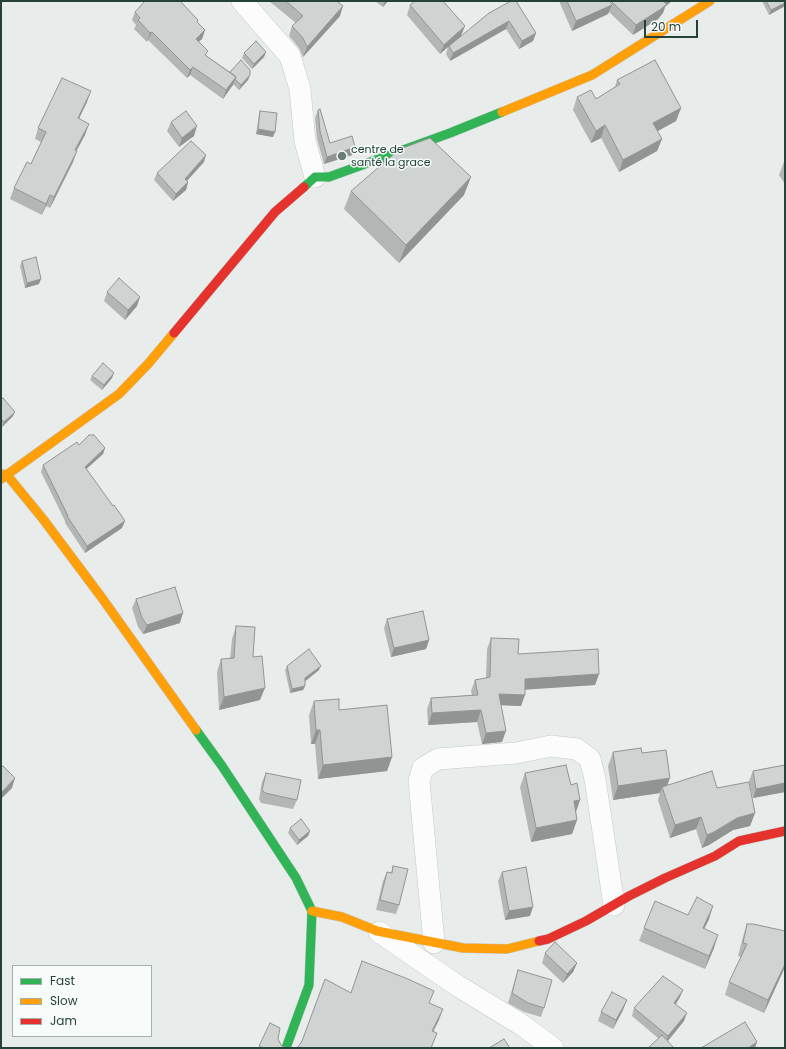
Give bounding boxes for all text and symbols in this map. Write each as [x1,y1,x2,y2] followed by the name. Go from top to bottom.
[646,12,700,38] scale bar
[651,18,681,35] text: 20 m
[351,143,431,169] place label: centre de santé la grace
[336,150,348,162] marker: centre de santé la grace
[12,965,152,1037] legend
[50,972,75,989] text: Fast
[50,992,78,1009] text: Slow
[50,1012,77,1029] text: Jam

